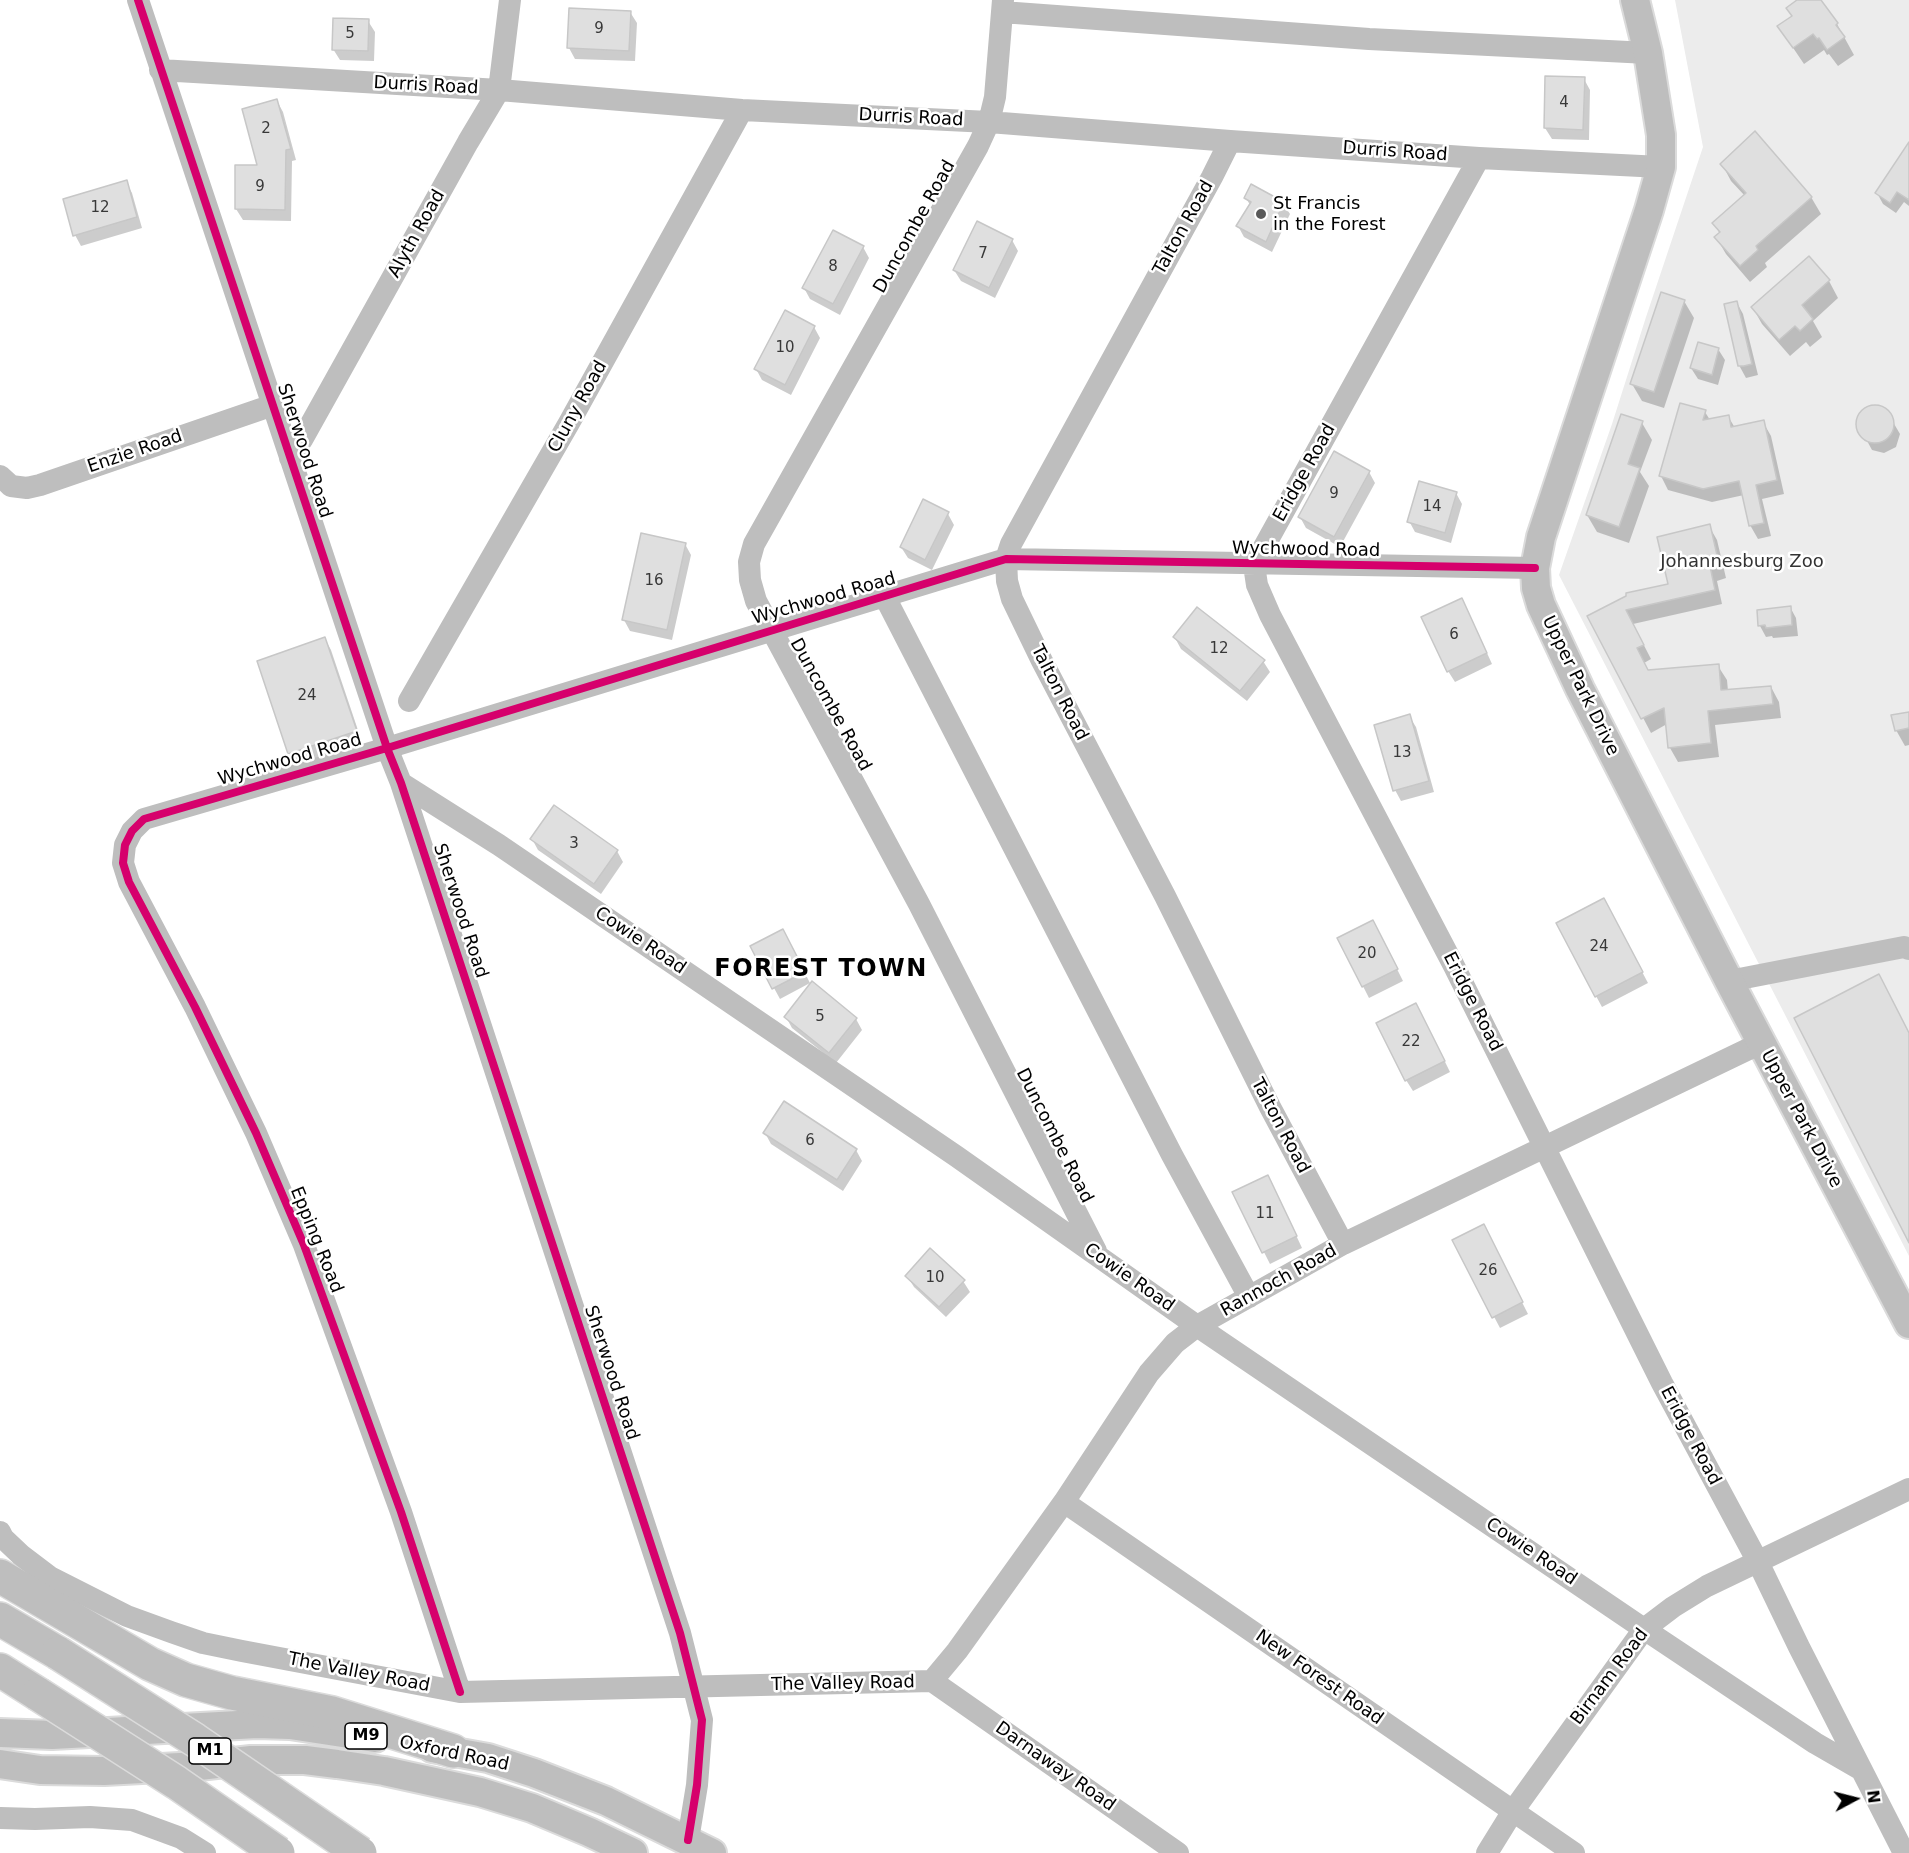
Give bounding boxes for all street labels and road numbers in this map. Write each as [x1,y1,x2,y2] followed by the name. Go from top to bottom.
[373,72,479,100] street label: Durris Road
[858,104,964,132] street label: Durris Road
[1342,138,1448,166] street label: Durris Road
[870,157,960,297] street label: Duncombe Road
[1149,177,1219,279] street label: Talton Road
[384,186,450,282] street label: Alyth Road
[544,357,612,457] street label: Cluny Road
[272,381,336,521] street label: Sherwood Road
[1269,420,1341,526] street label: Eridge Road
[85,426,185,478] street label: Enzie Road
[1232,538,1380,562] street label: Wychwood Road
[750,568,898,630] street label: Wychwood Road
[1537,613,1623,759] street label: Upper Park Drive
[785,635,875,775] street label: Duncombe Road
[1026,642,1092,744] street label: Talton Road
[216,729,364,791] street label: Wychwood Road
[428,841,492,981] street label: Sherwood Road
[590,903,690,979] street label: Cowie Road
[1438,949,1506,1055] street label: Eridge Road
[1756,1046,1846,1192] street label: Upper Park Drive
[1011,1065,1097,1207] street label: Duncombe Road
[1246,1075,1314,1177] street label: Talton Road
[285,1184,347,1296] street label: Epping Road
[1080,1239,1178,1317] street label: Cowie Road
[1217,1240,1341,1322] street label: Rannoch Road
[579,1303,643,1443] street label: Sherwood Road
[1655,1383,1725,1489] street label: Eridge Road
[1481,1514,1581,1590] street label: Cowie Road
[1567,1624,1653,1730] street label: Birnam Road
[1251,1626,1387,1730] street label: New Forest Road
[286,1649,432,1697] street label: The Valley Road
[771,1672,915,1696] street label: The Valley Road
[991,1718,1119,1816] street label: Darnaway Road
[345,1723,387,1749] road number: M9
[397,1732,511,1776] street label: Oxford Road
[189,1738,231,1764] road number: M1

